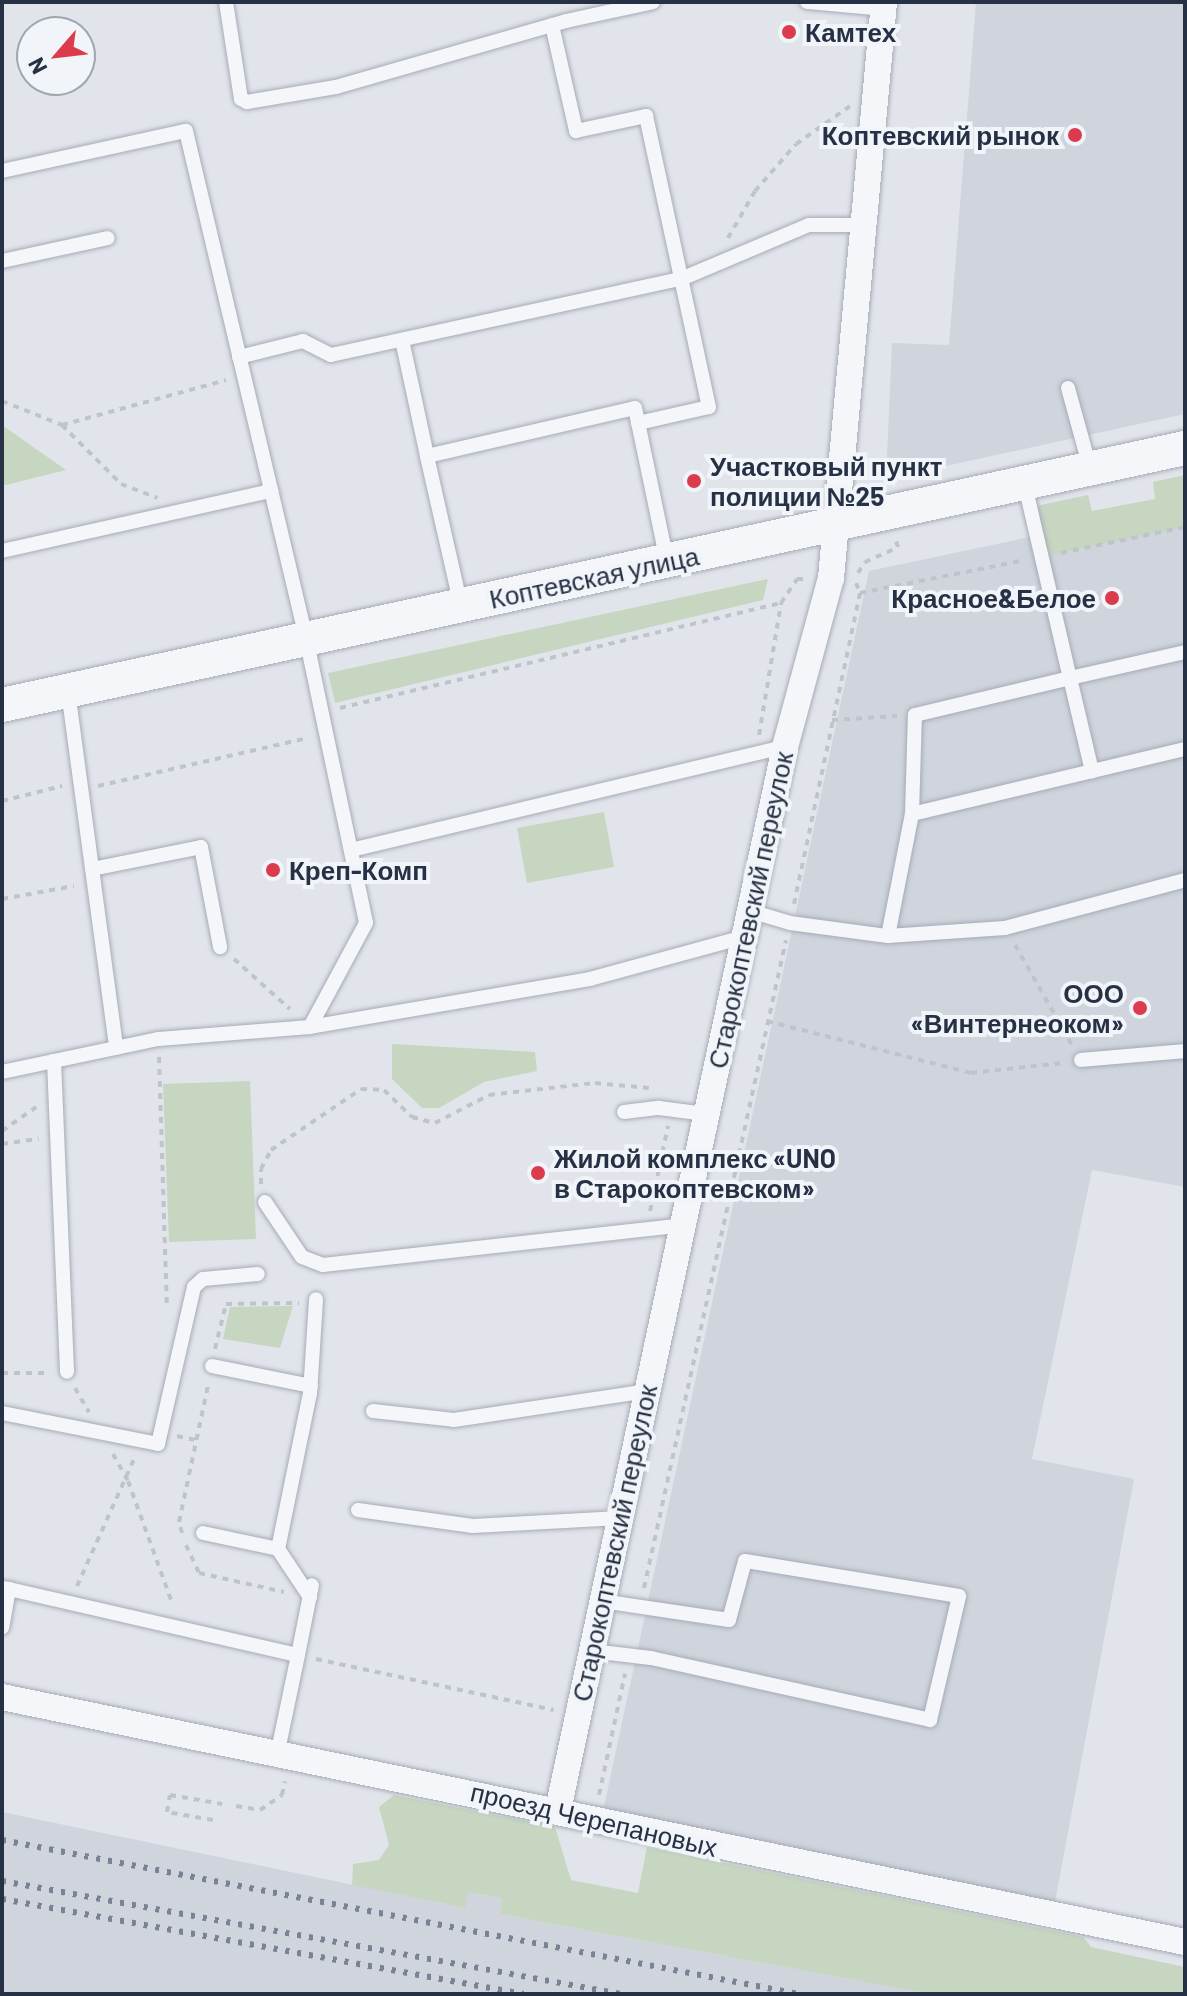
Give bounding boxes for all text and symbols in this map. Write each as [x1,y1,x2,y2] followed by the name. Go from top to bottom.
[16,16,96,96] north arrow
[805,16,896,48] place label: Камтех
[780,23,798,41] marker: Камтех
[22,54,51,79] text: N
[822,119,1059,151] place label: Коптевский рынок
[1066,126,1084,144] marker: Коптевский рынок
[710,450,942,512] place label: Участковый пункт полиции №25
[685,472,703,490] marker: Участковый пункт полиции №25
[486,540,702,614] street label: Коптевская улица
[891,582,1096,614] place label: Красное&Белое
[1103,589,1121,607] marker: Красное&Белое
[701,749,799,1071] street label: Старокоптевский переулок
[289,854,428,886] place label: Креп-Комп
[264,861,282,879] marker: Креп-Комп
[911,977,1124,1038] place label: ООО «Винтернеоком»
[1131,999,1149,1017] marker: ООО «Винтернеоком»
[554,1142,836,1204] place label: Жилой комплекс «UNO в Старокоптевском»
[529,1164,547,1182] marker: Жилой комплекс «UNO в Старокоптевском»
[565,1382,663,1704] street label: Старокоптевский переулок
[468,1775,720,1863] street label: проезд Черепановых

